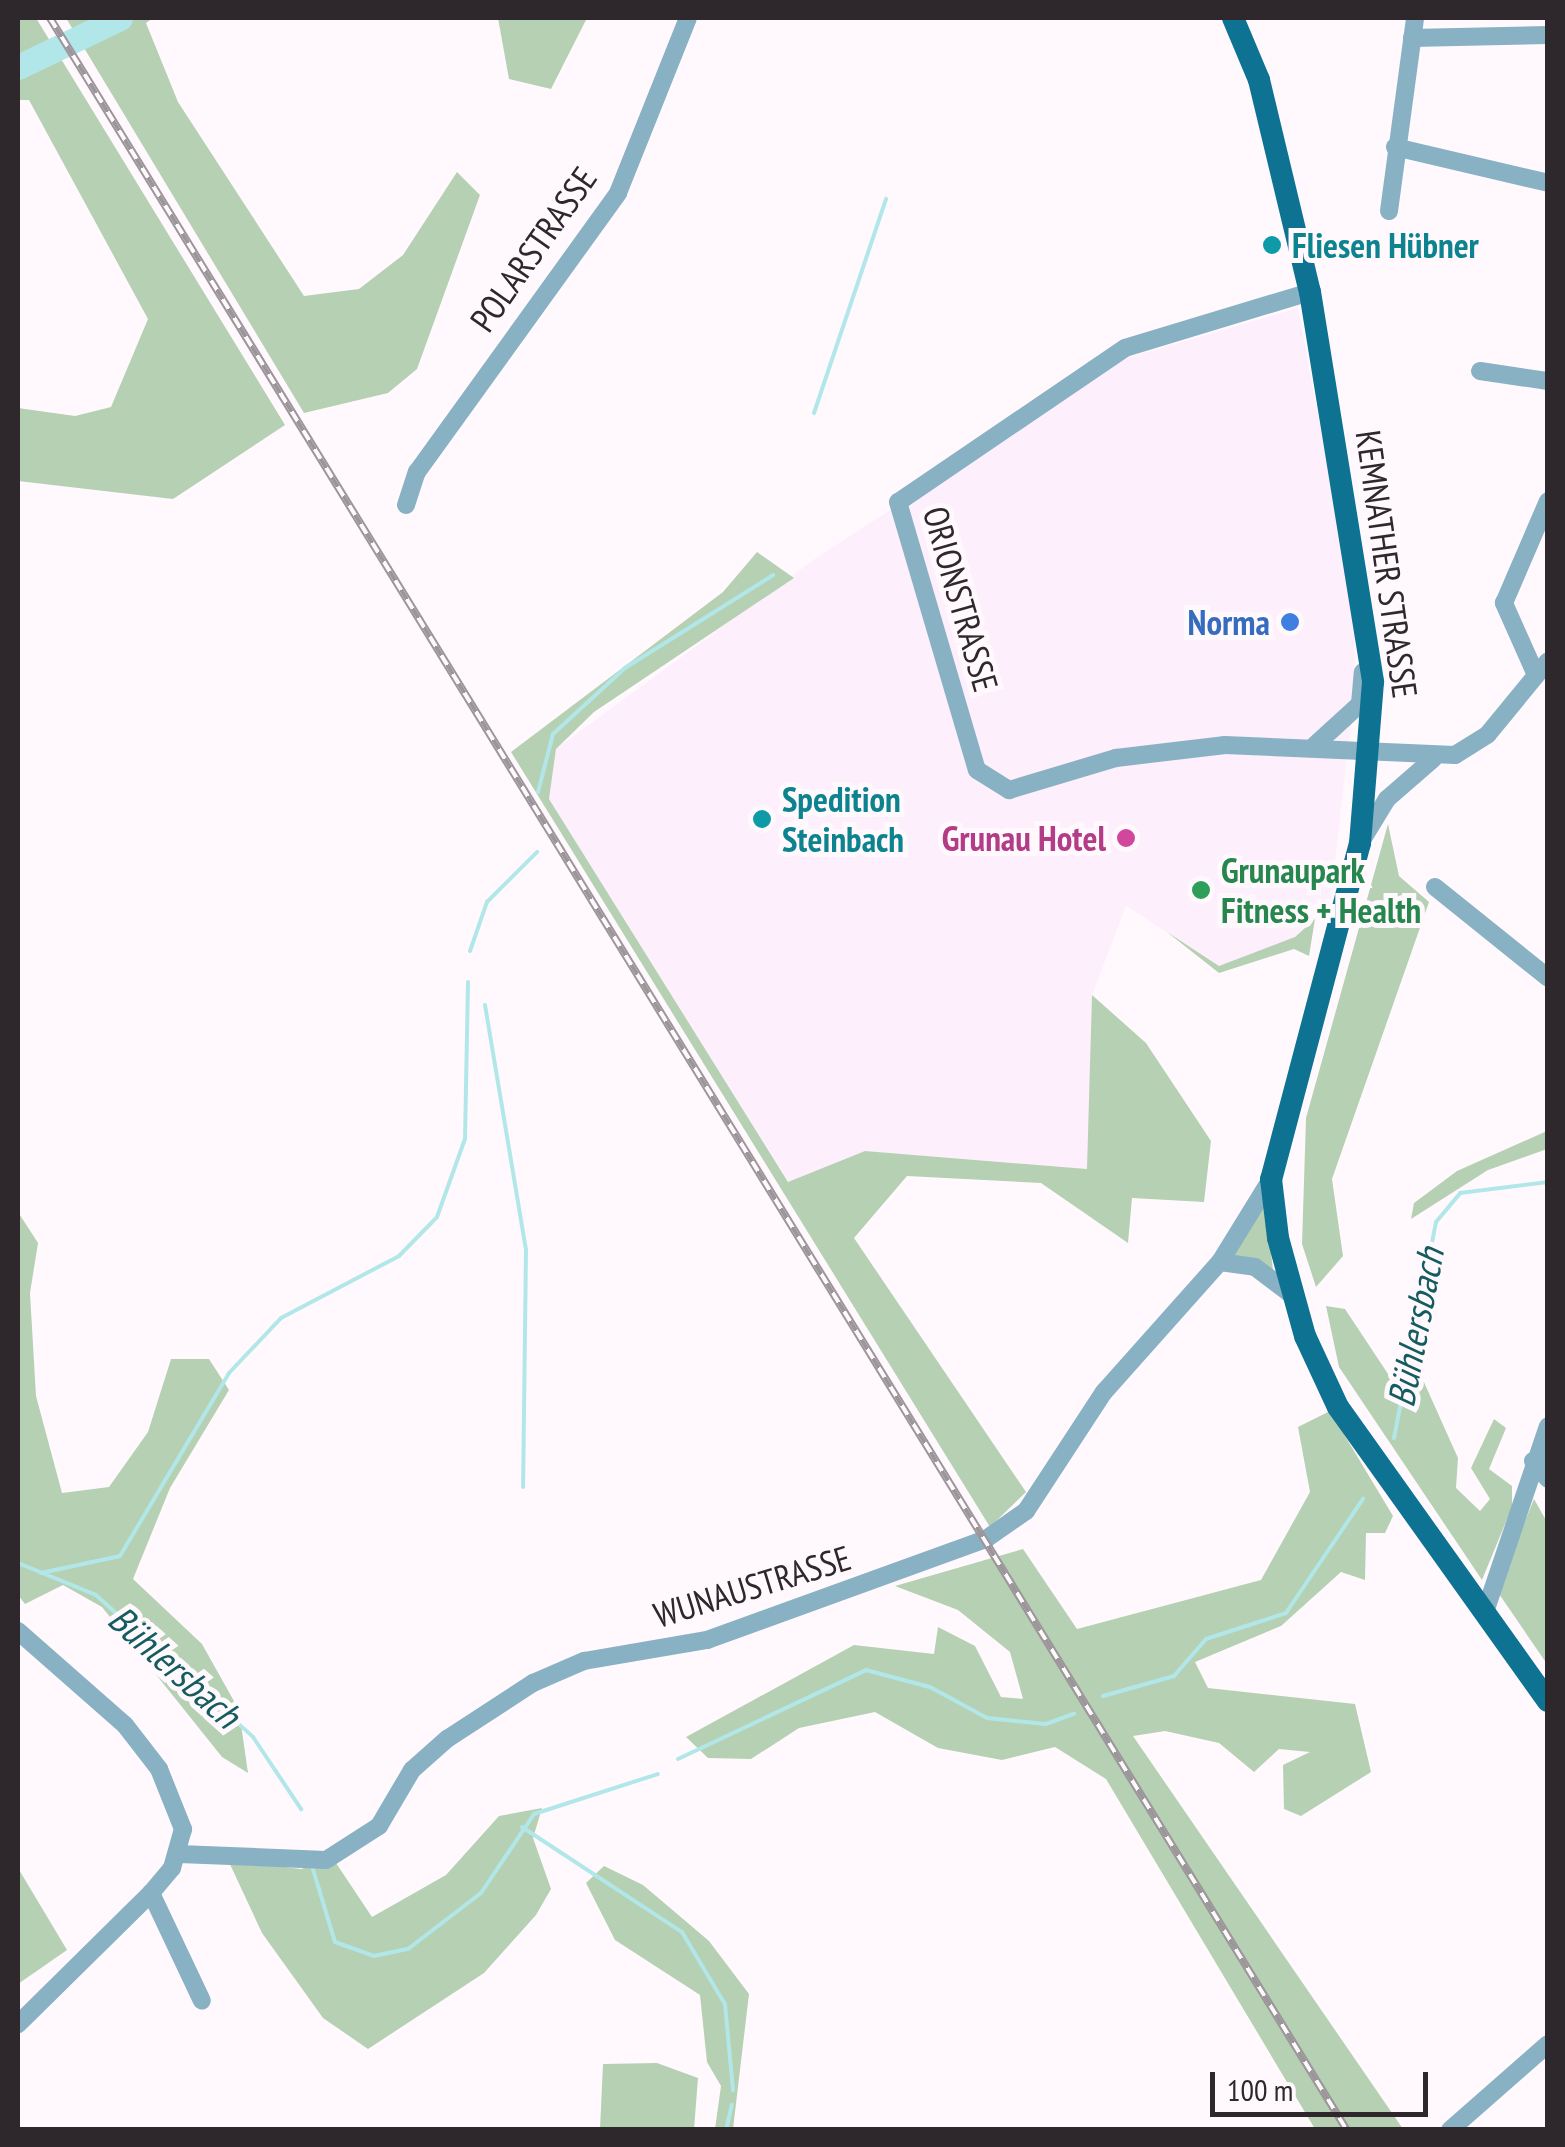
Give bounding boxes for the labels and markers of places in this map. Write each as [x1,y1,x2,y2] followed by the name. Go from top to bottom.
[1292,224,1479,266] place label: Fliesen Hübner
[1261,234,1283,256] marker: Fliesen Hübner
[1188,601,1270,643] place label: Norma
[1279,611,1301,633] marker: Norma
[782,778,904,860] place label: Spedition Steinbach
[751,808,773,830] marker: Spedition Steinbach
[942,817,1106,859] place label: Grunau Hotel
[1115,827,1137,849] marker: Grunau Hotel
[1221,849,1421,931] place label: Grunaupark Fitness + Health
[1190,879,1212,901] marker: Grunaupark Fitness + Health

